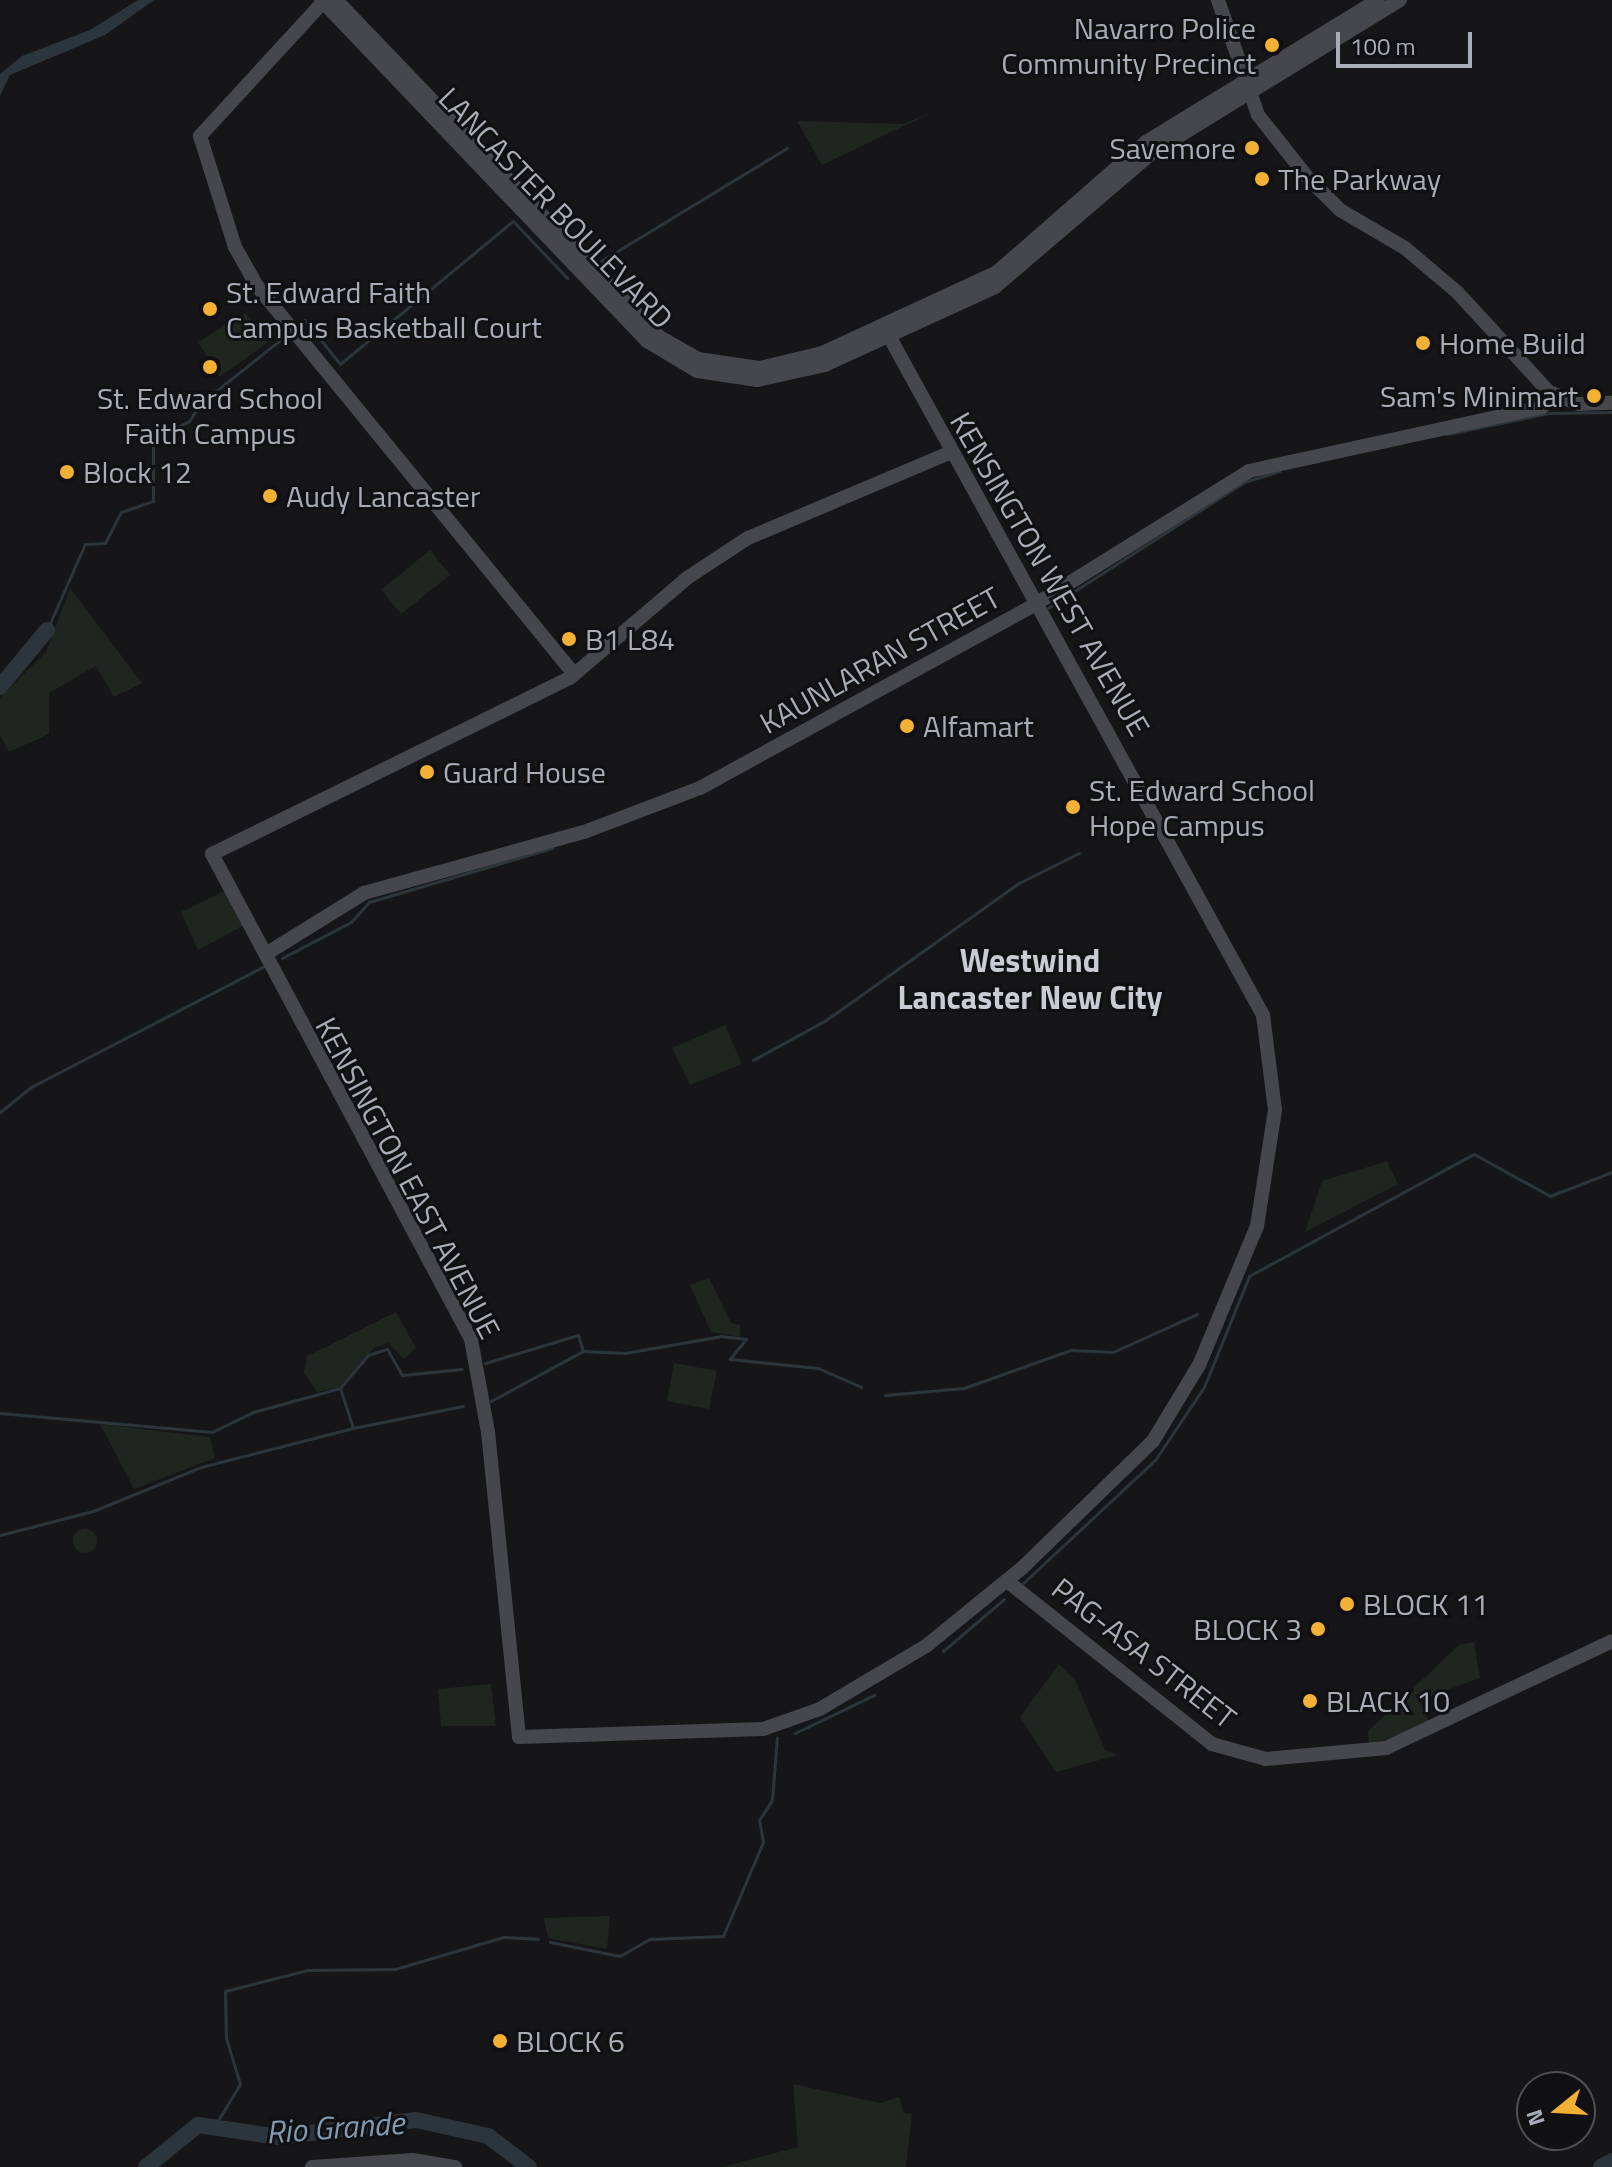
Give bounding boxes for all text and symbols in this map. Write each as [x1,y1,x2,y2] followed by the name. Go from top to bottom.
[1001,10,1256,80] place label: Navarro Police Community Precinct
[1340,16,1476,66] scale bar
[1350,28,1416,64] text: 100 m
[1263,36,1281,54] marker: Navarro Police Community Precinct
[432,80,680,336] street label: LANCASTER BOULEVARD
[1109,130,1236,166] place label: Savemore
[1243,139,1261,157] marker: Savemore
[1278,161,1441,197] place label: The Parkway
[1253,170,1271,188] marker: The Parkway
[226,274,542,344] place label: St. Edward Faith Campus Basketball Court
[201,300,219,318] marker: St. Edward Faith Campus Basketball Court
[1439,325,1586,361] place label: Home Build
[1414,334,1432,352] marker: Home Build
[201,358,219,376] marker: St. Edward School Faith Campus
[1380,378,1578,414] place label: Sam's Minimart
[97,380,323,450] place label: St. Edward School Faith Campus
[1585,387,1603,405] marker: Sam's Minimart
[943,406,1157,742] street label: KENSINGTON WEST AVENUE
[83,454,192,490] place label: Block 12
[58,463,76,481] marker: Block 12
[286,478,480,514] place label: Audy Lancaster
[261,487,279,505] marker: Audy Lancaster
[754,579,1006,741] street label: KAUNLARAN STREET
[585,621,675,657] place label: B1 L84
[560,630,578,648] marker: B1 L84
[923,708,1034,744] place label: Alfamart
[898,717,916,735] marker: Alfamart
[443,754,606,790] place label: Guard House
[418,763,436,781] marker: Guard House
[1089,772,1315,842] place label: St. Edward School Hope Campus
[1064,798,1082,816] marker: St. Edward School Hope Campus
[897,942,1163,1017] district label: Westwind Lancaster New City
[308,1011,508,1345] street label: KENSINGTON EAST AVENUE
[1045,1570,1243,1736] street label: PAG-ASA STREET
[1363,1586,1489,1622] place label: BLOCK 11
[1338,1595,1356,1613] marker: BLOCK 11
[1193,1611,1302,1647] place label: BLOCK 3
[1309,1620,1327,1638] marker: BLOCK 3
[1326,1683,1450,1719] place label: BLACK 10
[1301,1692,1319,1710] marker: BLACK 10
[516,2023,625,2059] place label: BLOCK 6
[491,2032,509,2050] marker: BLOCK 6
[1516,2071,1596,2151] north arrow
[265,2103,405,2151] water label: Rio Grande
[1517,2105,1554,2130] text: N

